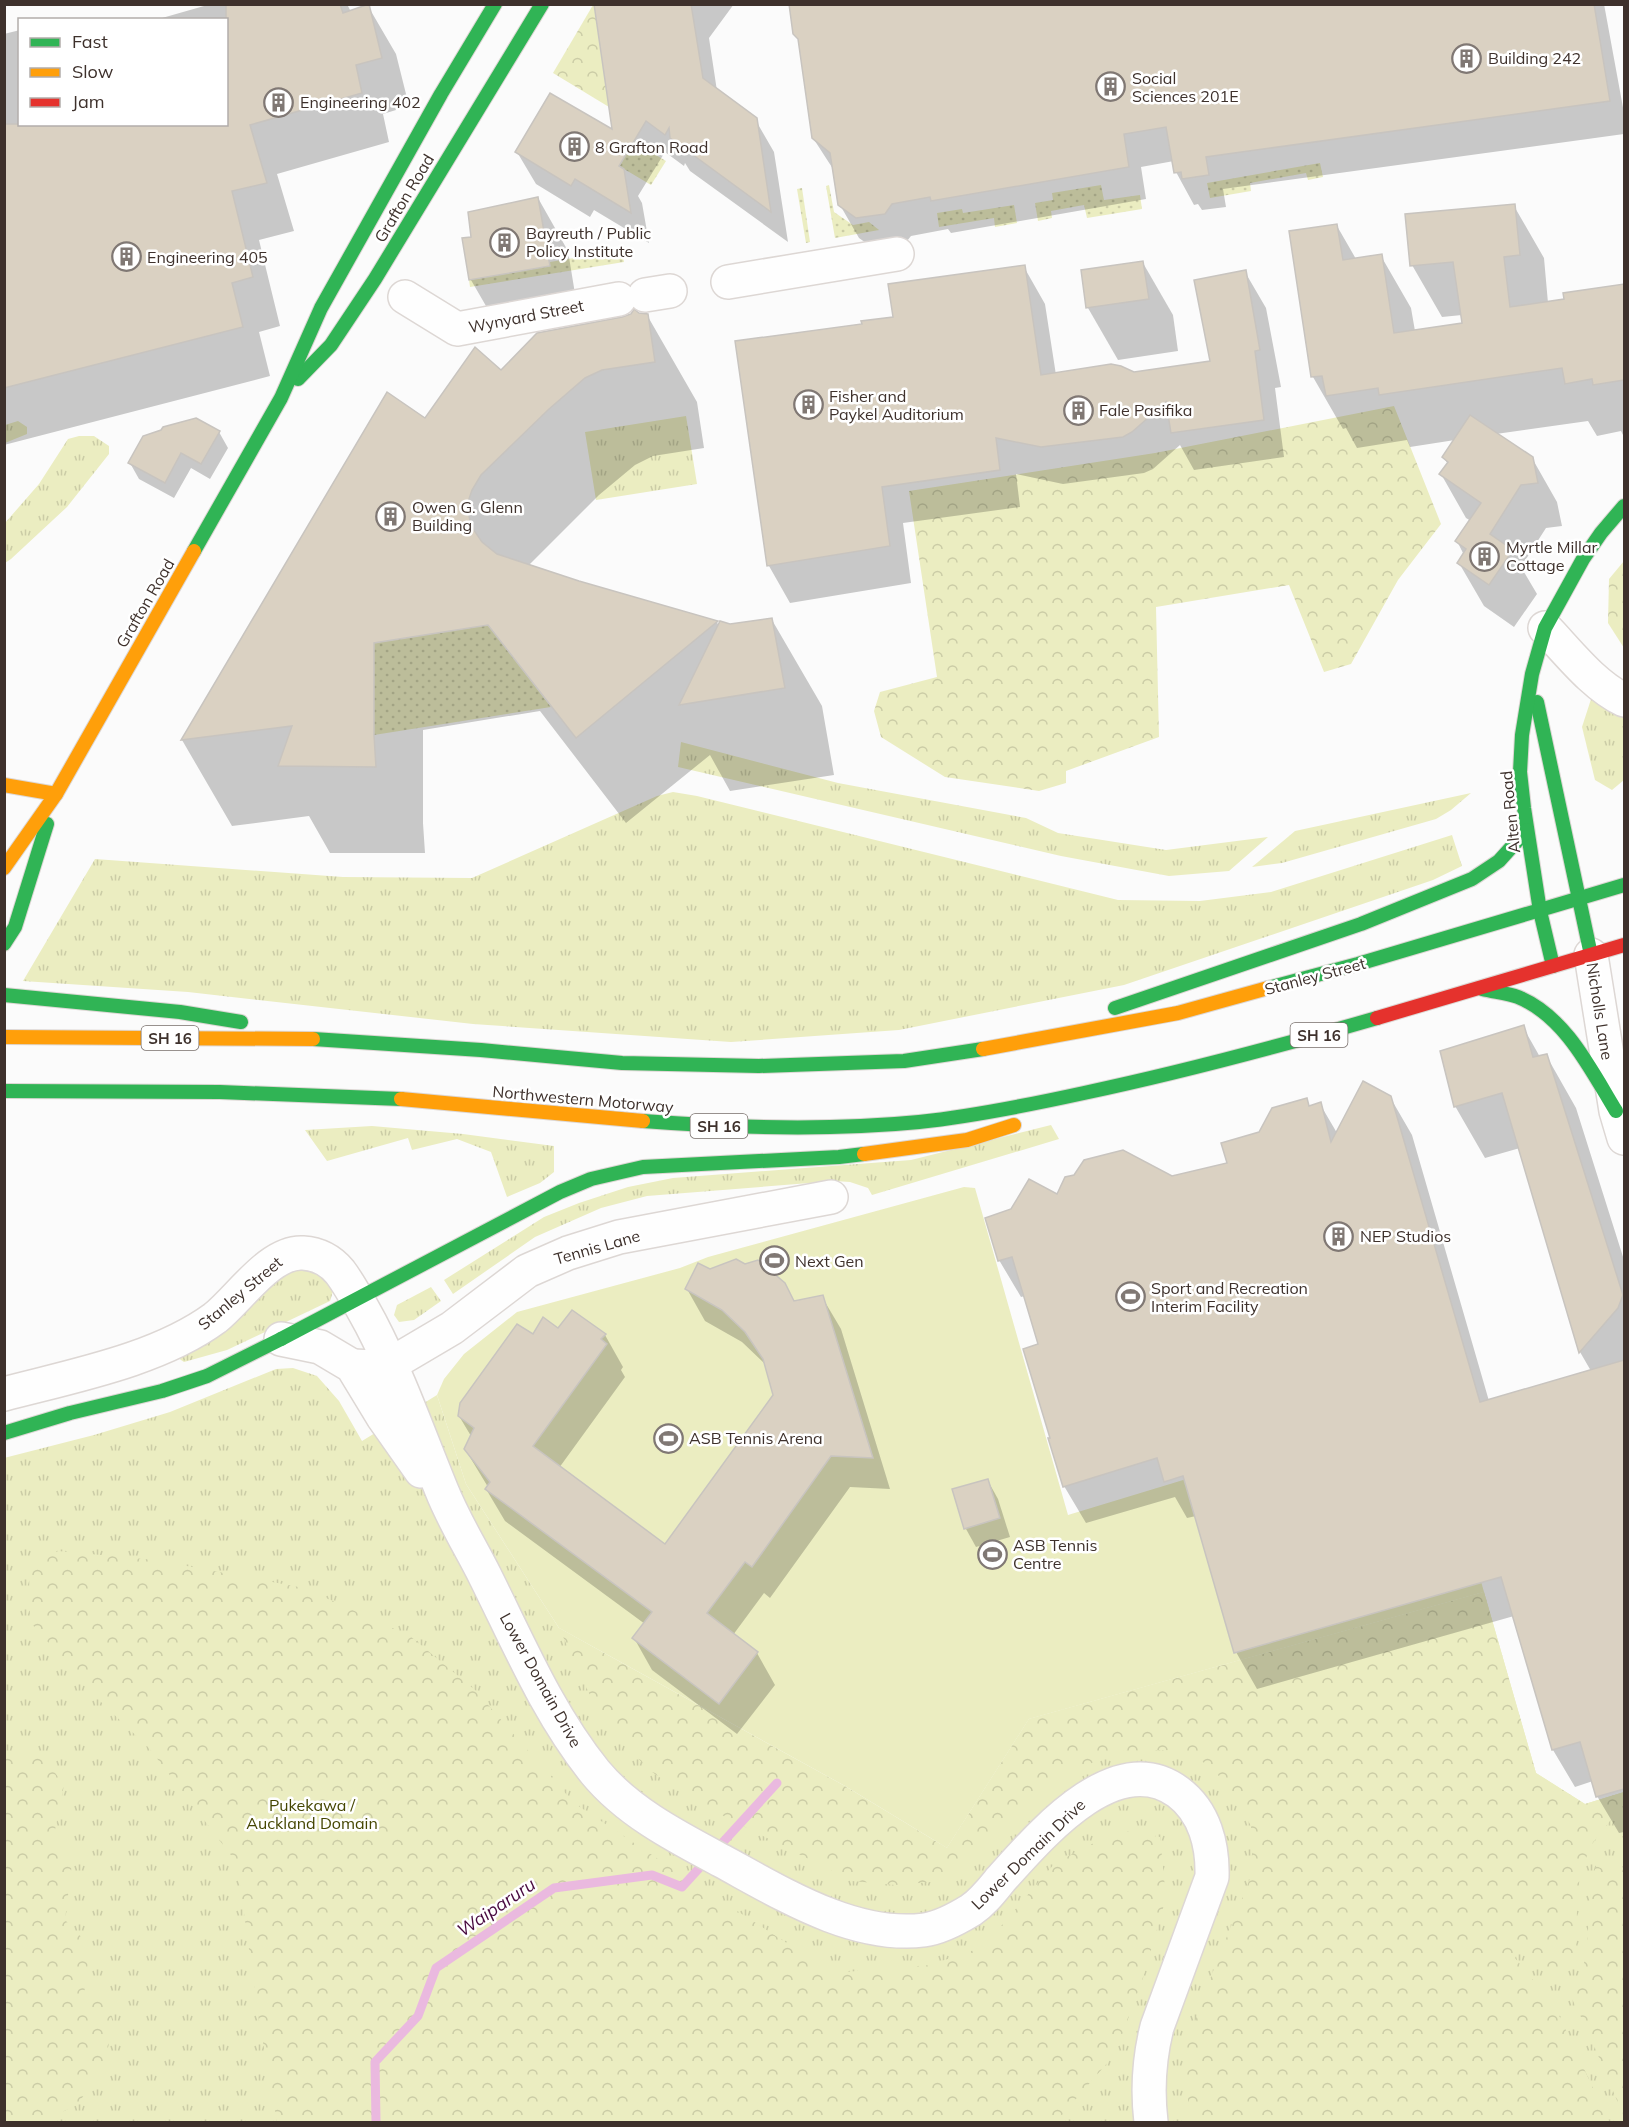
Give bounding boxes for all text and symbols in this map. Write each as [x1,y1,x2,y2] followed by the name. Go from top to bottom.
[18,18,228,126] legend
[72,30,108,53] text: Fast
[1451,42,1483,74] building icon: Building 242
[1488,48,1581,68] place label: Building 242
[72,60,114,83] text: Slow
[1132,68,1239,106] place label: Social Sciences 201E
[1095,71,1127,103] building icon: Social Sciences 201E
[263,86,295,118] building icon: Engineering 402
[72,90,105,113] text: Jam
[300,92,421,112] place label: Engineering 402
[558,131,590,163] building icon: 8 Grafton Road
[595,137,708,157] place label: 8 Grafton Road
[370,150,438,246] street label: Grafton Road
[526,223,651,261] place label: Bayreuth / Public Policy Institute
[489,226,521,258] building icon: Bayreuth / Public Policy Institute
[110,241,142,273] building icon: Engineering 405
[147,247,268,267] place label: Engineering 405
[467,295,586,337] street label: Wynyard Street
[829,386,964,424] place label: Fisher and Paykel Auditorium
[792,389,824,421] building icon: Fisher and Paykel Auditorium
[1062,394,1094,426] building icon: Fale Pasifika
[1099,400,1192,420] place label: Fale Pasifika
[412,497,523,535] place label: Owen G. Glenn Building
[375,500,407,532] building icon: Owen G. Glenn Building
[1506,537,1597,575] place label: Myrtle Millar Cottage
[1469,540,1501,572] building icon: Myrtle Millar Cottage
[111,555,179,651] street label: Grafton Road
[1496,770,1524,854] street label: Alten Road
[1262,953,1368,999] street label: Stanley Street
[1582,961,1618,1061] street label: Nicholls Lane
[1290,1023,1348,1047] road number: SH 16
[142,1026,198,1050] road number: SH 16
[492,1081,675,1117] street label: Northwestern Motorway
[690,1114,748,1138] road number: SH 16
[1323,1220,1355,1252] building icon: NEP Studios
[552,1225,642,1269] street label: Tennis Lane
[1360,1226,1451,1246] place label: NEP Studios
[758,1245,790,1277] sports icon: Next Gen
[795,1251,864,1271] place label: Next Gen
[194,1252,287,1334] street label: Stanley Street
[1151,1278,1308,1316] place label: Sport and Recreation Interim Facility
[1114,1281,1146,1313] sports icon: Sport and Recreation Interim Facility
[652,1422,684,1454] sports icon: ASB Tennis Arena
[689,1428,823,1448] place label: ASB Tennis Arena
[1013,1535,1097,1573] place label: ASB Tennis Centre
[976,1538,1008,1570] sports icon: ASB Tennis Centre
[496,1609,586,1751] street label: Lower Domain Drive
[967,1794,1089,1914] street label: Lower Domain Drive
[246,1795,378,1833] park label: Pukekawa / Auckland Domain
[452,1872,540,1942] water label: Waiparuru

